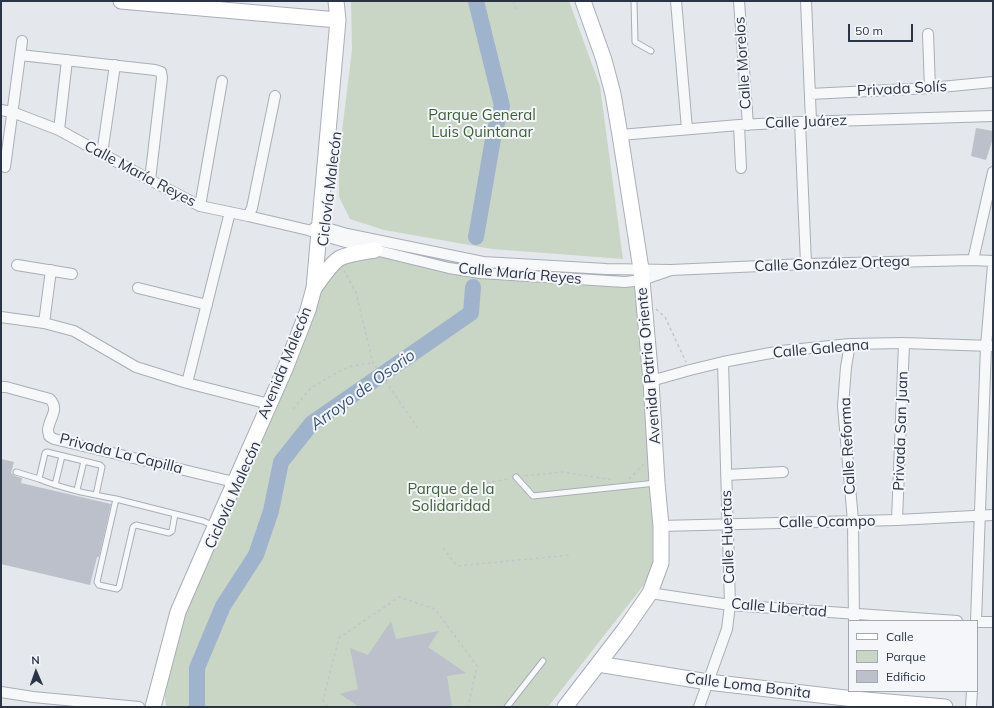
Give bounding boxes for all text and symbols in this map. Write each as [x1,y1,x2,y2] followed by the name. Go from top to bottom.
[731,16,755,110] street label: Calle Morelos
[850,16,915,42] scale bar
[855,23,883,38] text: 50 m
[857,78,947,100] street label: Privada Solís
[428,106,536,141] park label: Parque General Luis Quintanar
[765,112,847,132] street label: Calle Juárez
[314,130,346,248] street label: Ciclovía Malecón
[81,137,199,211] street label: Calle María Reyes
[754,252,910,276] street label: Calle González Ortega
[458,260,582,288] street label: Calle María Reyes
[633,287,665,445] street label: Avenida Patria Oriente
[254,304,316,422] street label: Avenida Malecón
[772,336,870,362] street label: Calle Galeana
[307,346,419,434] water label: Arroyo de Osorio
[890,371,912,491] street label: Privada San Juan
[836,397,860,495] street label: Calle Reforma
[58,430,184,478] street label: Privada La Capilla
[201,438,265,552] street label: Ciclovía Malecón
[407,480,495,515] park label: Parque de la Solidaridad
[717,490,739,584] street label: Calle Huertas
[778,512,876,532] street label: Calle Ocampo
[730,595,828,621] street label: Calle Libertad
[848,620,978,692] legend
[886,629,913,644] text: Calle
[886,649,926,664] text: Parque
[16,652,56,692] north arrow
[31,653,40,667] text: N
[684,669,812,703] street label: Calle Loma Bonita
[886,669,926,684] text: Edificio

